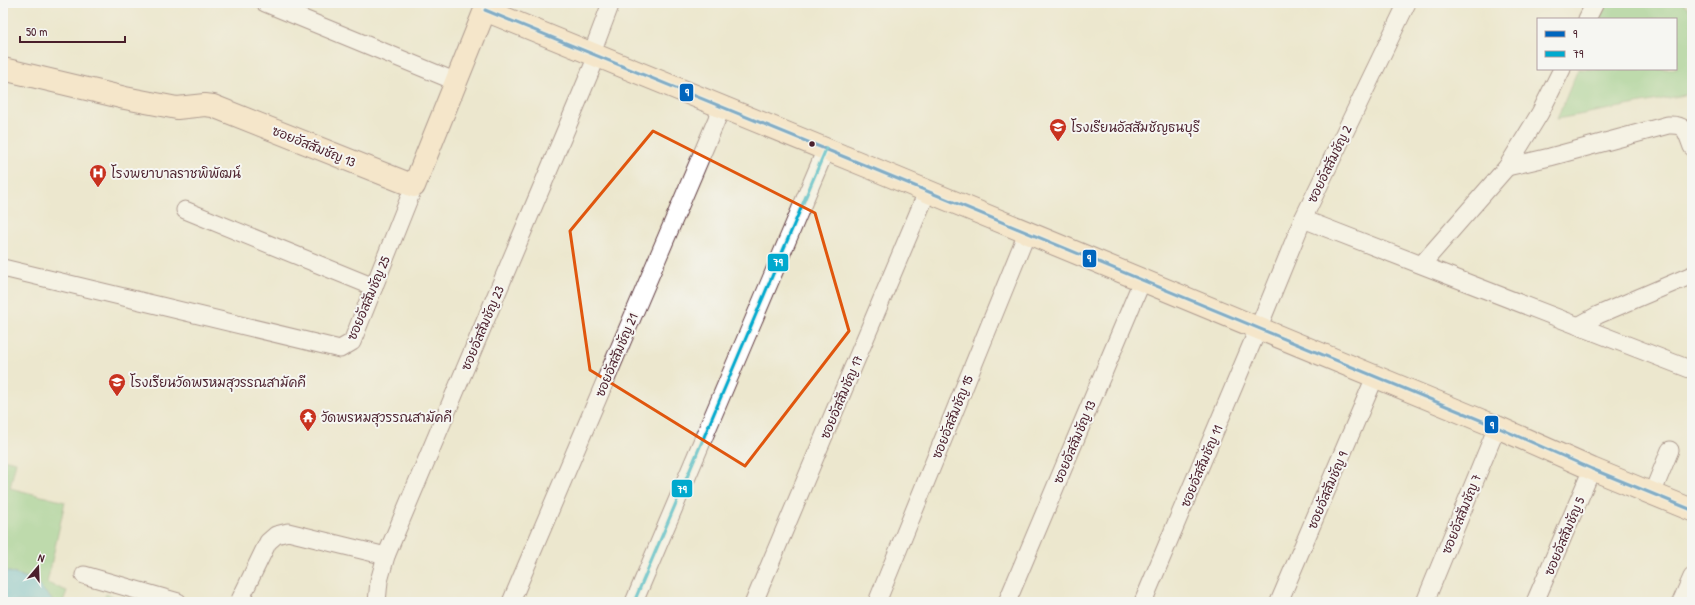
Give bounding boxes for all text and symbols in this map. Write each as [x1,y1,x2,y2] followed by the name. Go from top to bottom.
[20,18,125,44] scale bar
[1537,18,1677,70] legend
[26,23,47,40] text: 50 m
[1573,25,1578,42] text: 9
[1573,45,1584,62] text: 79
[679,83,694,102] line badge: 9
[685,85,689,99] text: 9
[1048,117,1068,142] school or university icon: โรงเรียนอัสสัมชัญธนบุรี
[1071,118,1200,137] place label: โรงเรียนอัสสัมชัญธนบุรี
[269,121,359,171] street label: ซอยอัสสัมชัญ 13
[1302,122,1356,206] street label: ซอยอัสสัมชัญ 2
[807,139,817,149] unlabelled marker
[88,163,108,188] hospital icon: โรงพยาบาลราชพิพัฒน์
[111,164,241,182] place label: โรงพยาบาลราชพิพัฒน์
[1082,249,1097,268] line badge: 9
[1087,251,1091,265] text: 9
[342,253,394,343] street label: ซอยอัสสัมชัญ 25
[767,253,789,272] line badge: 79
[772,255,783,269] text: 79
[456,283,508,373] street label: ซอยอัสสัมชัญ 23
[590,310,642,399] street label: ซอยอัสสัมชัญ 21
[815,352,867,442] street label: ซอยอัสสัมชัญ 17
[107,372,127,397] school or university icon: โรงเรียนวัดพรหมสุวรรณสามัคคี
[927,372,977,461] street label: ซอยอัสสัมชัญ 15
[130,373,306,392] place label: โรงเรียนวัดพรหมสุวรรณสามัคคี
[1048,397,1100,486] street label: ซอยอัสสัมชัญ 13
[298,407,318,432] temple icon: วัดพรหมสุวรรณสามัคคี
[321,408,452,427] place label: วัดพรหมสุวรรณสามัคคี
[1484,415,1499,434] line badge: 9
[1490,418,1494,432] text: 9
[1176,422,1227,510] street label: ซอยอัสสัมชัญ 11
[1303,448,1352,532] street label: ซอยอัสสัมชัญ 9
[1437,471,1485,557] street label: ซอยอัสสัมชัญ 7
[671,479,693,498] line badge: 79
[676,482,687,496] text: 79
[1539,494,1589,578] street label: ซอยอัสสัมชัญ 5
[18,547,58,587] north arrow
[36,550,46,565] text: N

